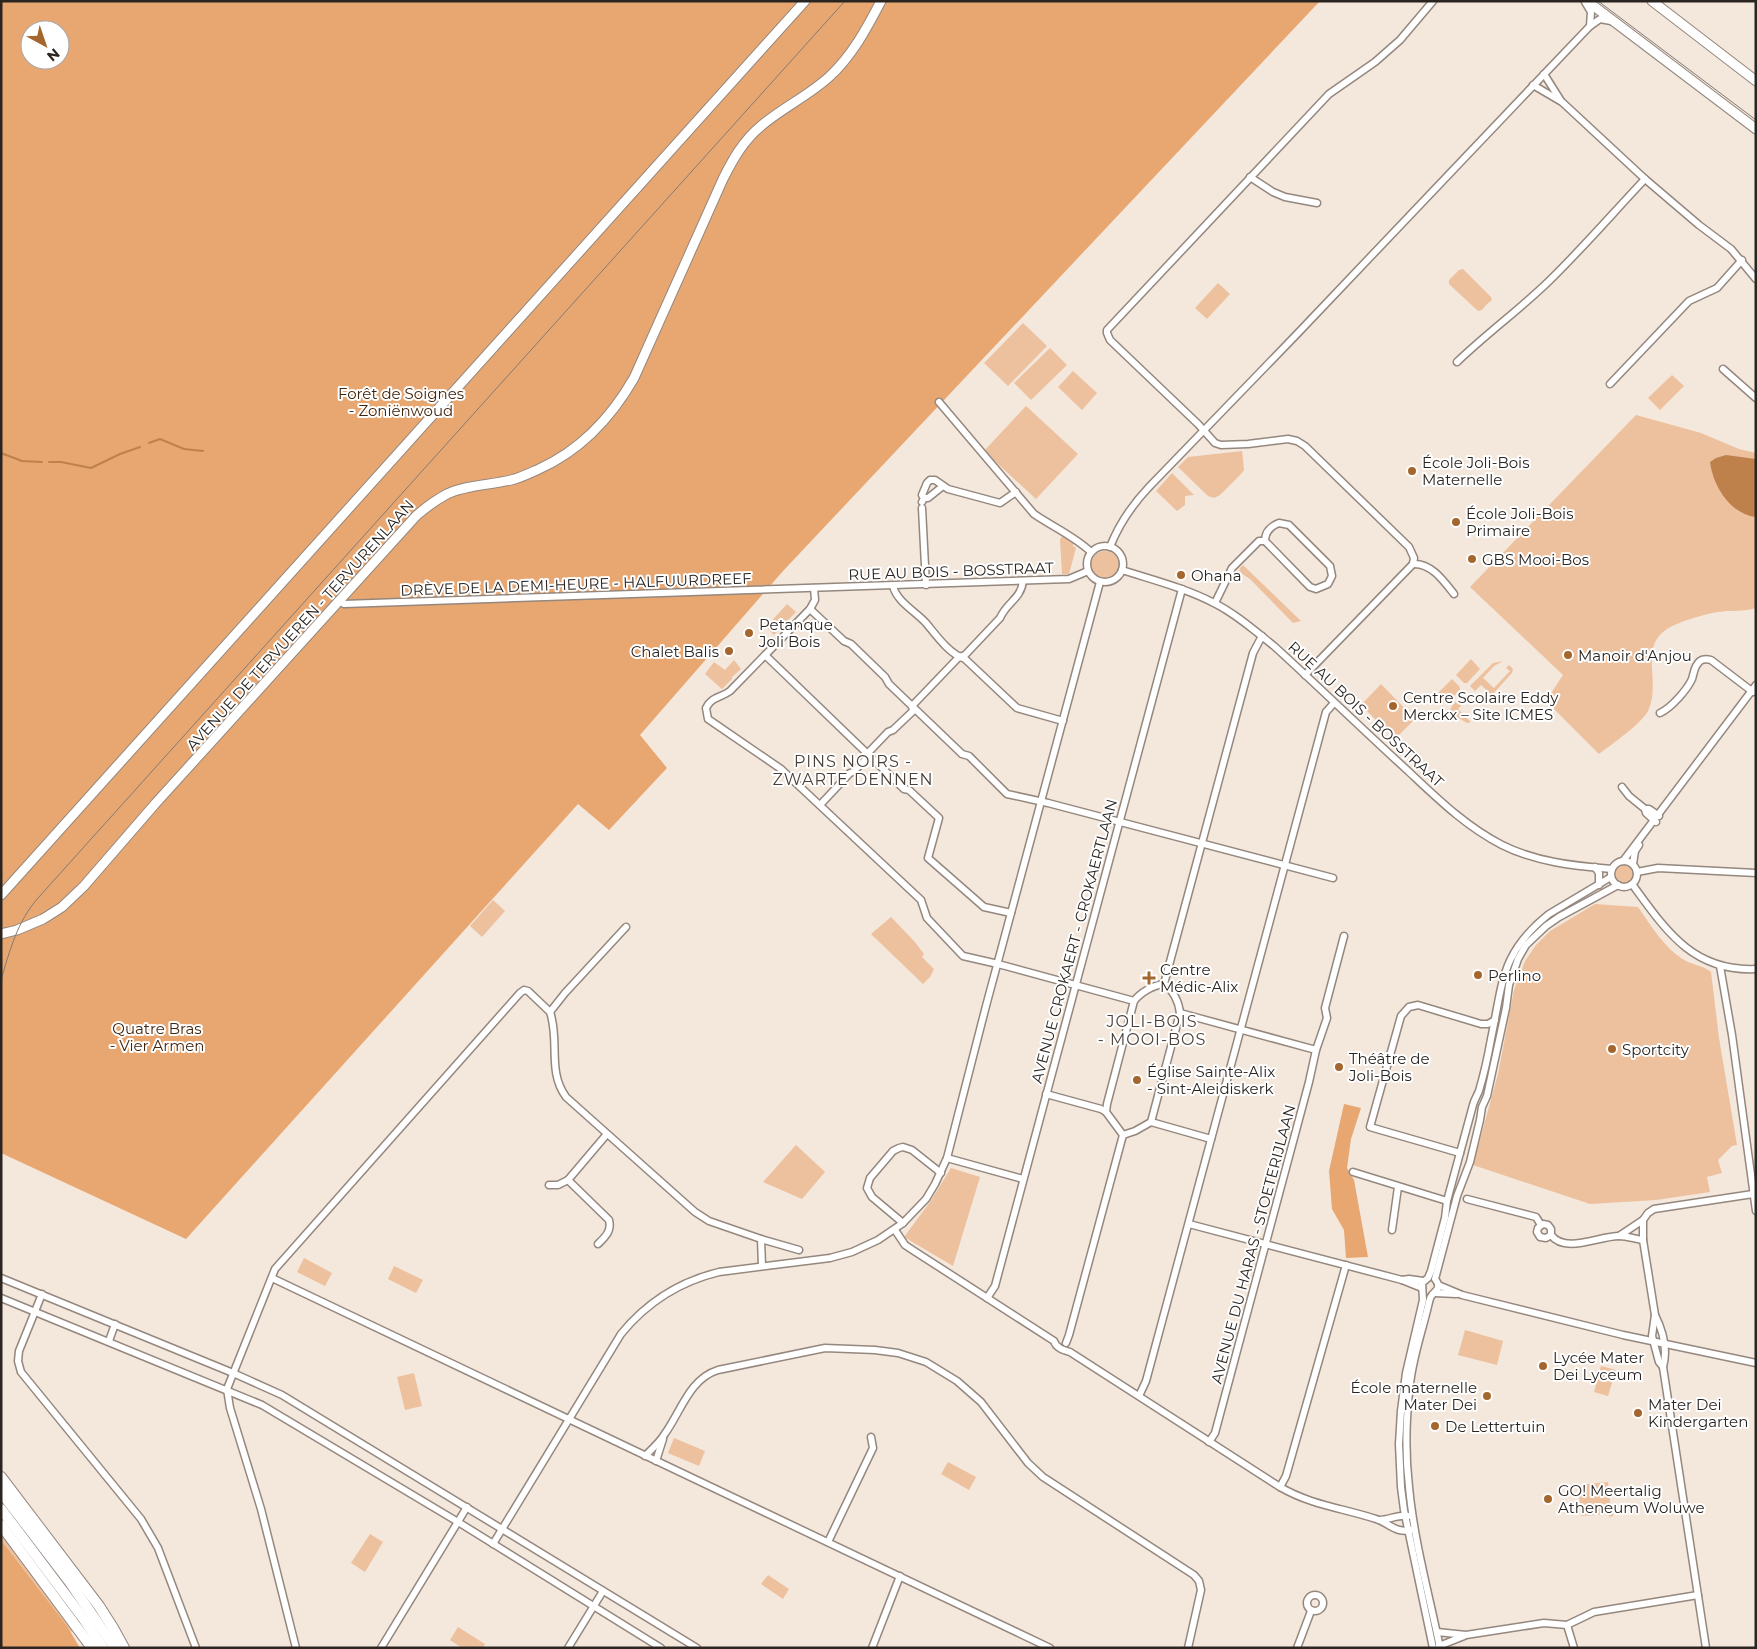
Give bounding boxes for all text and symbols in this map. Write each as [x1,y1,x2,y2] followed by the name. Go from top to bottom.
[20,20,70,70] north arrow
[43,44,63,65] text: N
[338,384,464,420] park label: Forêt de Soignes - Zoniënwoud
[1422,453,1529,489] place label: École Joli-Bois Maternelle
[1406,465,1418,477] marker: École Joli-Bois Maternelle
[182,496,418,754] street label: AVENUE DE TERVUEREN - TERVURENLAAN
[1466,504,1573,540] place label: École Joli-Bois Primaire
[1450,516,1462,528] marker: École Joli-Bois Primaire
[1482,550,1589,569] place label: GBS Mooi-Bos
[1466,553,1478,565] marker: GBS Mooi-Bos
[848,558,1054,584] street label: RUE AU BOIS - BOSSTRAAT
[1191,566,1242,585] place label: Ohana
[400,568,752,600] street label: DRÈVE DE LA DEMI-HEURE - HALFUURDREEF
[1175,569,1187,581] marker: Ohana
[758,615,833,651] place label: Petanque Joli Bois
[743,627,755,639] marker: Petanque Joli Bois
[1284,637,1448,791] street label: RUE AU BOIS - BOSSTRAAT
[631,642,719,661] place label: Chalet Balis
[723,645,735,657] marker: Chalet Balis
[1578,646,1692,665] place label: Manoir d'Anjou
[1562,649,1574,661] marker: Manoir d'Anjou
[1403,688,1559,724] place label: Centre Scolaire Eddy Merckx – Site ICMES
[1387,700,1399,712] marker: Centre Scolaire Eddy Merckx – Site ICMES
[772,752,934,789] district label: PINS NOIRS - ZWARTE DENNEN
[1027,797,1121,1085] street label: AVENUE CROKAERT - CROKAERTLAAN
[1160,960,1238,996] place label: Centre Médic-Alix
[1488,966,1541,985] place label: Perlino
[1472,969,1484,981] marker: Perlino
[1142,971,1156,985] marker: Centre Médic-Alix
[1098,1012,1206,1049] district label: JOLI-BOIS - MOOI-BOS
[110,1019,204,1055] park label: Quatre Bras - Vier Armen
[1622,1040,1690,1059] place label: Sportcity
[1606,1043,1618,1055] marker: Sportcity
[1348,1049,1430,1085] place label: Théâtre de Joli-Bois
[1333,1061,1345,1073] marker: Théâtre de Joli-Bois
[1147,1062,1275,1098] place label: Église Sainte-Alix - Sint-Aleidiskerk
[1131,1074,1143,1086] marker: Église Sainte-Alix - Sint-Aleidiskerk
[1206,1102,1300,1386] street label: AVENUE DU HARAS - STOETERIJLAAN
[1553,1348,1644,1384] place label: Lycée Mater Dei Lyceum
[1537,1360,1549,1372] marker: Lycée Mater Dei Lyceum
[1350,1378,1477,1414] place label: École maternelle Mater Dei
[1481,1390,1493,1402] marker: École maternelle Mater Dei
[1648,1395,1748,1431] place label: Mater Dei Kindergarten
[1632,1407,1644,1419] marker: Mater Dei Kindergarten
[1445,1417,1546,1436] place label: De Lettertuin
[1429,1420,1441,1432] marker: De Lettertuin
[1558,1481,1704,1517] place label: GO! Meertalig Atheneum Woluwe
[1542,1493,1554,1505] marker: GO! Meertalig Atheneum Woluwe

